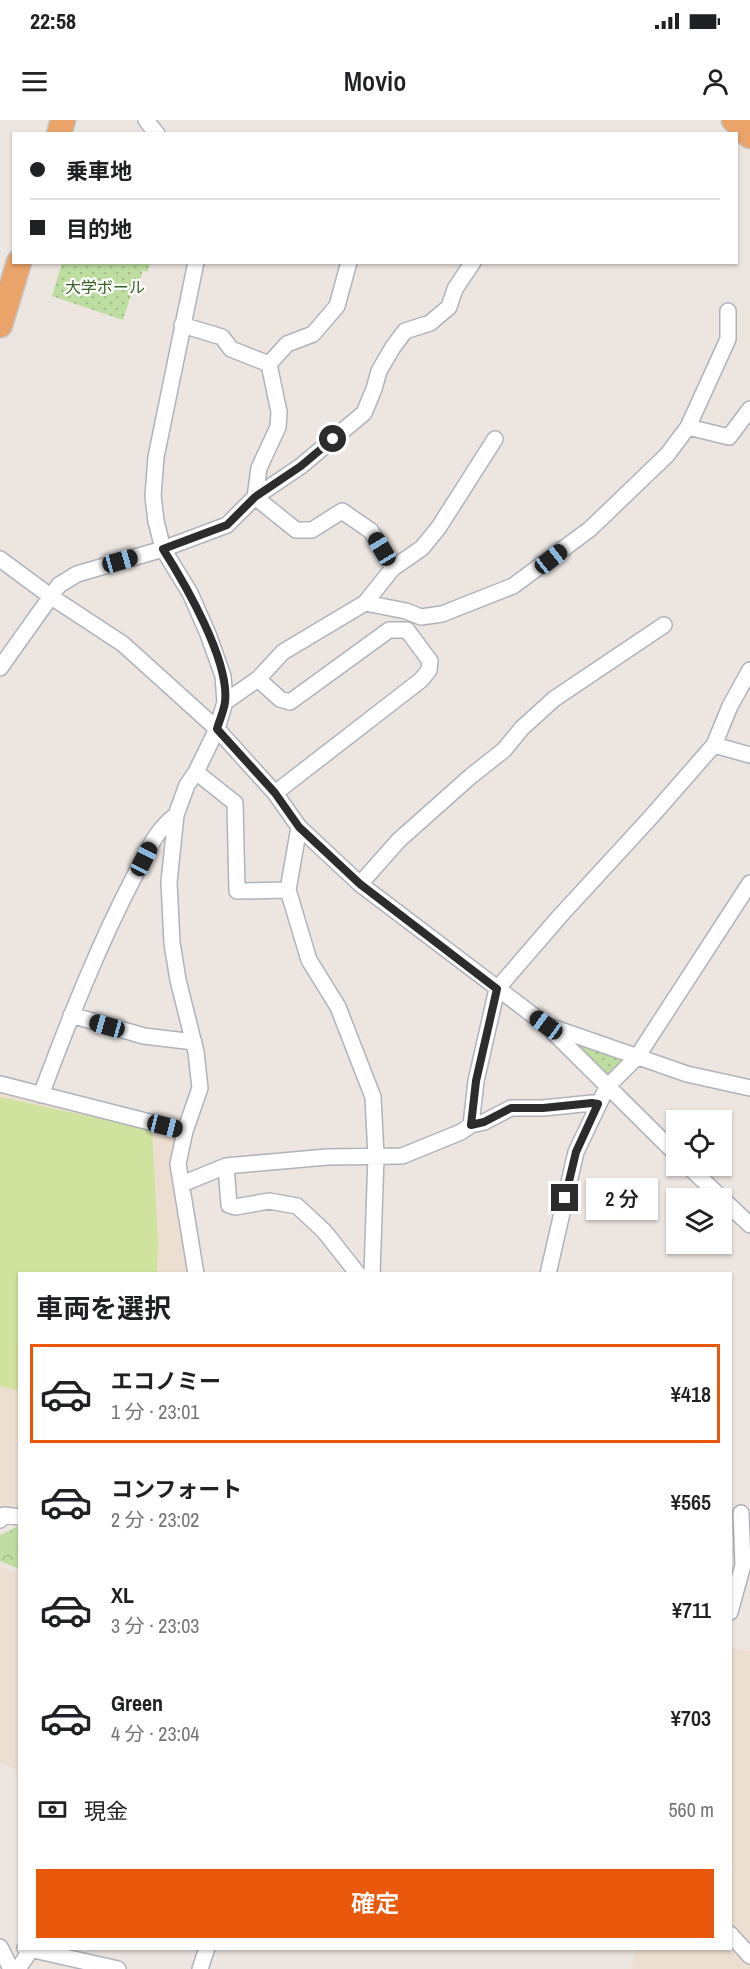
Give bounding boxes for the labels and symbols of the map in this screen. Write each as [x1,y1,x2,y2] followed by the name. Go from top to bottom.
[65,276,145,298] park label: 大学ボール
[319,425,346,452] route start
[365,529,399,569] car
[531,541,571,577] car
[100,547,140,575] car
[128,839,160,879] car
[526,1007,566,1043] car
[87,1012,127,1040] car
[145,1113,185,1139] car
[586,1177,658,1219] callout: 2 分
[551,1184,578,1211] route end

